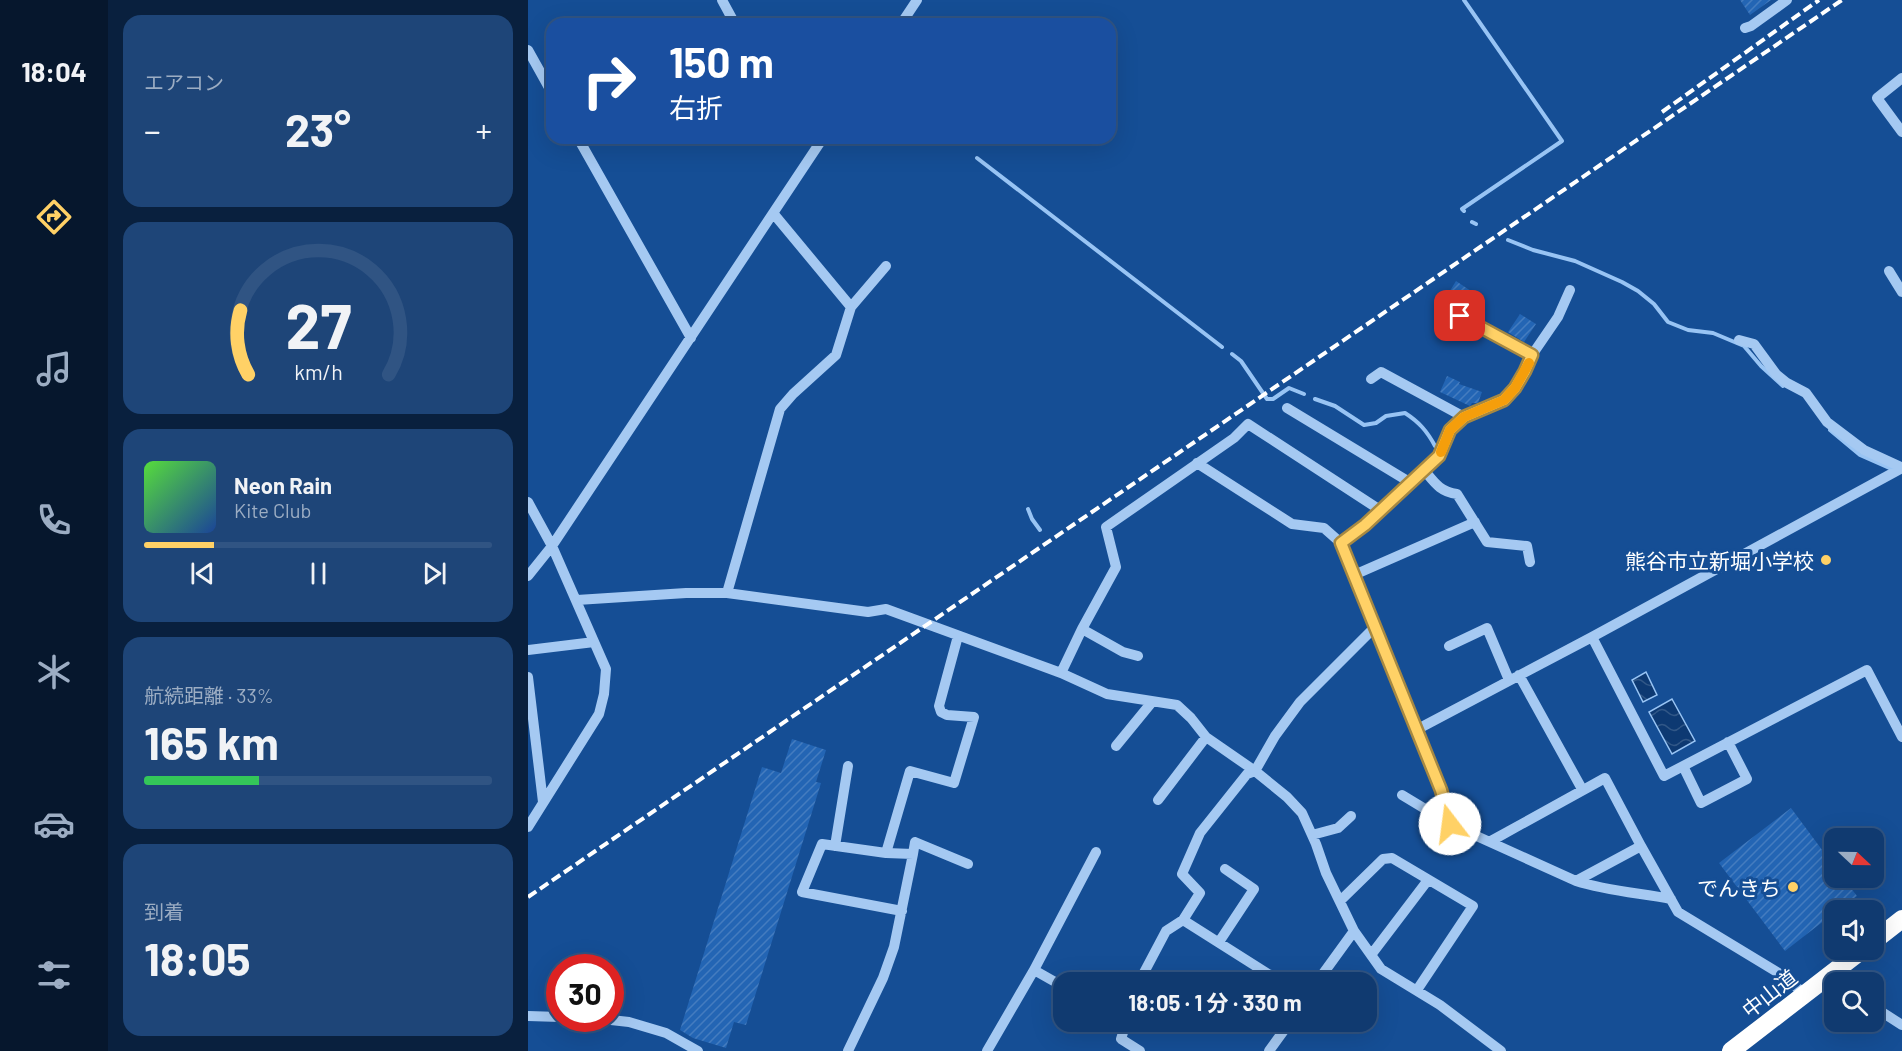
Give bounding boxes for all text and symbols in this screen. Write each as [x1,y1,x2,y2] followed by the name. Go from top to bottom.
[669,36,774,86] text: 150 m
[570,42,648,120] icon: right
[21,55,87,87] text: 18:04
[144,70,224,94] text: エアコン
[669,91,723,123] text: 右折
[285,102,351,156] text: 23°
[144,110,161,150] text: −
[475,110,492,150] text: +
[33,196,75,238] icon: directions
[285,287,351,361] text: 27
[1434,290,1485,341] pin
[1443,299,1476,332] icon: arrive
[33,348,75,390] icon: music
[294,360,342,385] text: km/h
[234,472,332,498] text: Neon Rain
[234,498,311,522] text: Kite Club
[33,499,75,541] icon: phone
[1625,548,1814,573] place label: 熊谷市立新堀小学校
[1819,553,1833,567] marker: 熊谷市立新堀小学校
[186,557,219,590] icon: previous
[302,557,335,590] icon: pause
[418,557,451,590] icon: next
[33,651,75,693] icon: climate
[144,683,274,707] text: 航続距離 · 33%
[144,715,279,769] text: 165 km
[1418,792,1482,856] position arrow
[33,803,75,845] icon: car
[1824,828,1884,888] north arrow
[1824,828,1884,1032] map controls
[1697,875,1781,900] place label: でんきち
[1786,880,1800,894] marker: でんきち
[144,899,184,923] text: 到着
[1824,900,1884,960] button: sound
[144,931,251,985] text: 18:05
[33,954,75,996] icon: filters
[546,954,624,1032] speed limit sign: 30
[1736,964,1802,1022] street label: 中山道
[1824,972,1884,1032] button: search
[1128,989,1302,1015] text: 18:05 · 1 分 · 330 m

